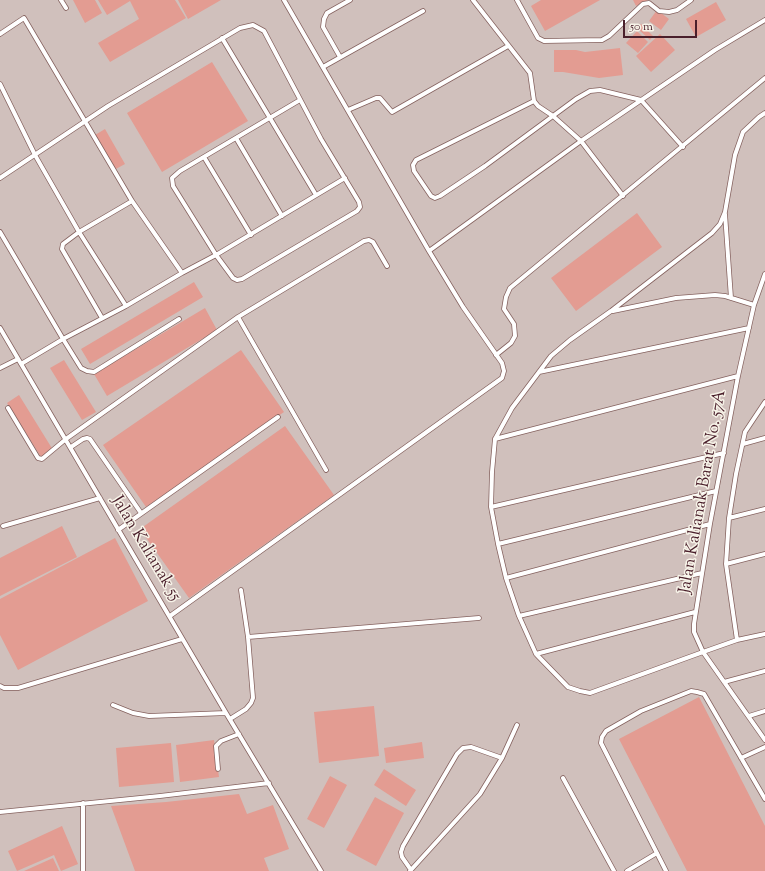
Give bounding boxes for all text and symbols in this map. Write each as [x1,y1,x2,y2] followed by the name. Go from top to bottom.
[625,12,699,38] scale bar
[630,18,653,36] text: 50 m
[676,389,732,595] street label: Jalan Kalianak Barat No. 57A
[106,493,184,605] street label: Jalan Kalianak 55

